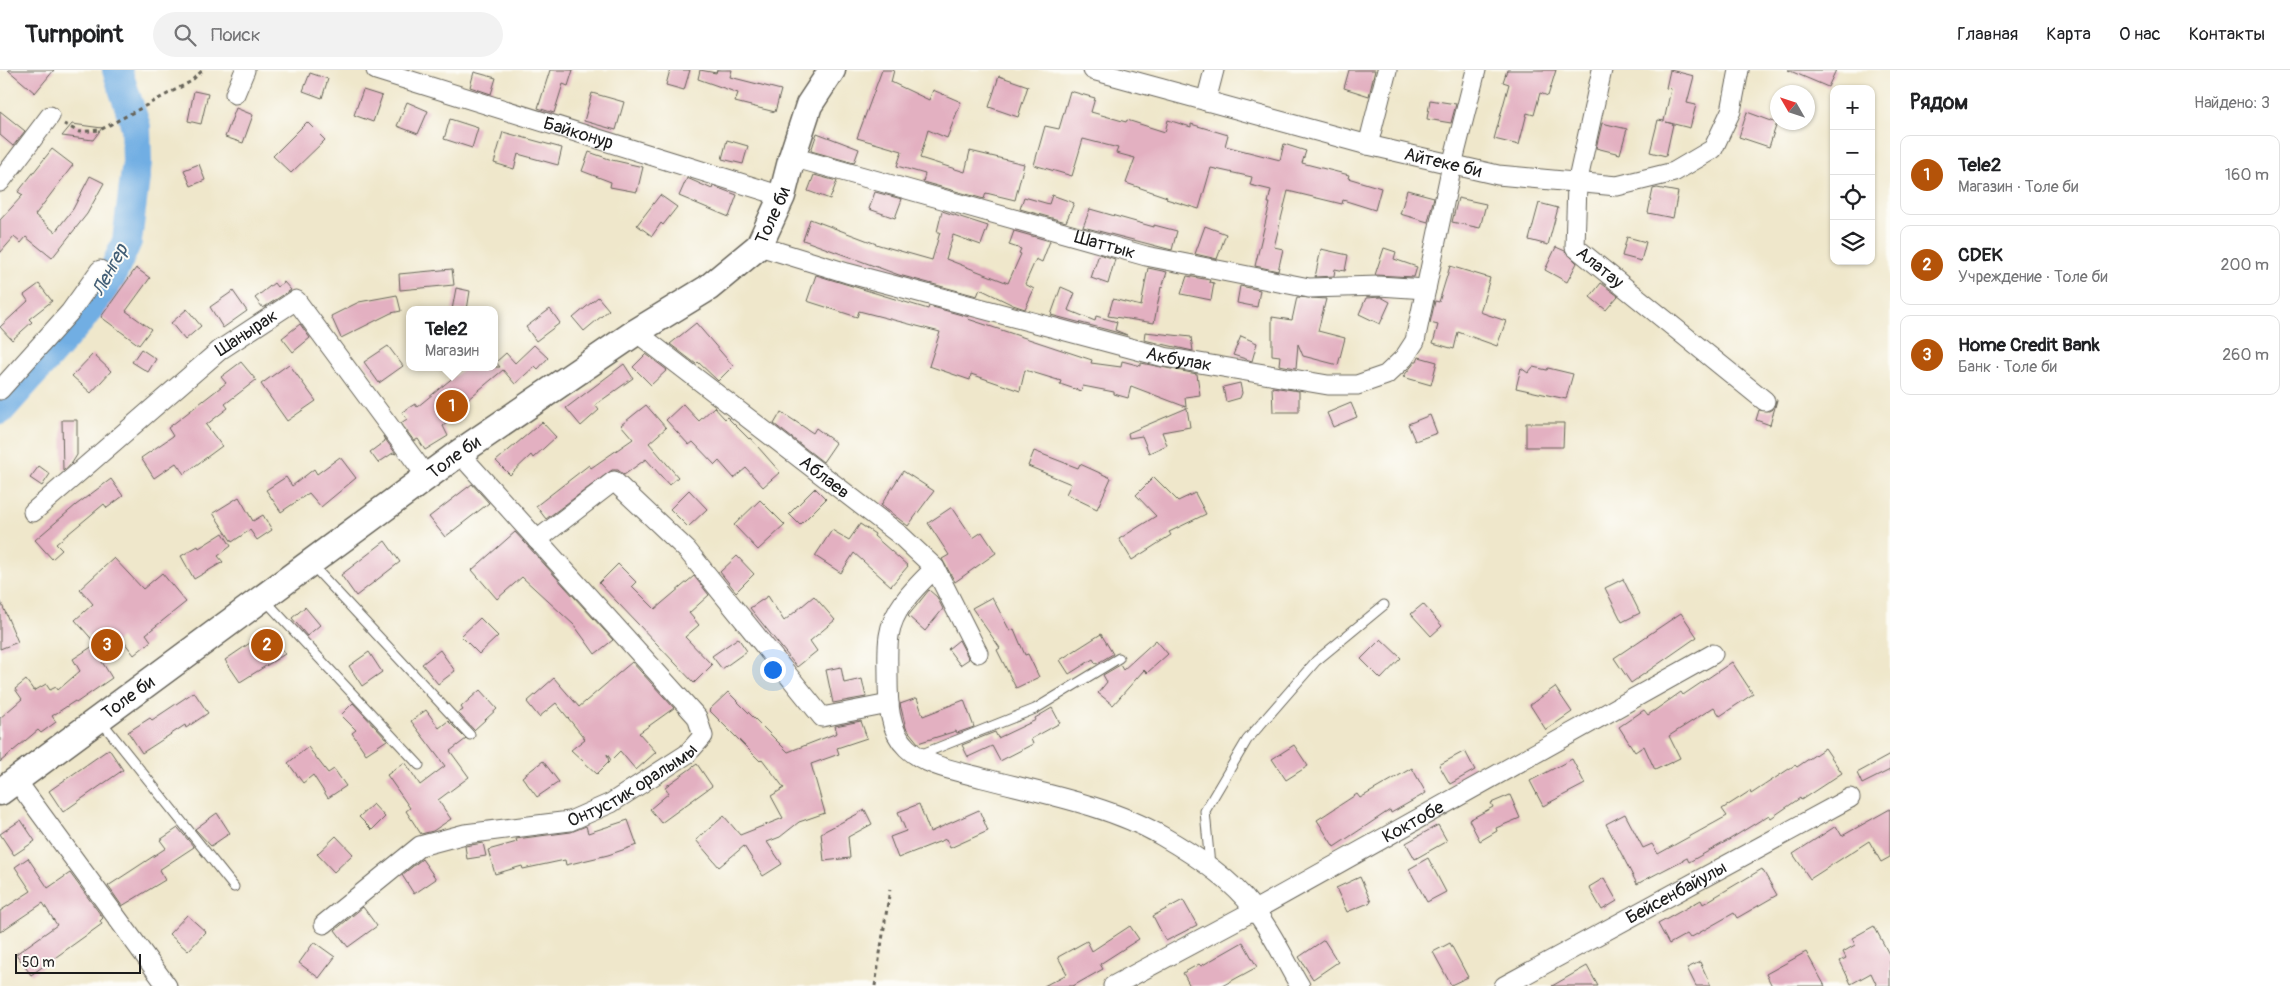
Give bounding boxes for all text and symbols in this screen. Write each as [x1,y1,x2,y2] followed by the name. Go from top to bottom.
[153,12,503,57] search box
[25,20,123,49] text: Turnpoint
[171,21,199,49] icon: search
[211,23,261,47] text: Поиск
[1957,23,2018,46] text: Главная
[2046,23,2091,46] text: Карта
[2119,23,2161,46] text: О нас
[2189,23,2265,46] text: Контакты
[1770,85,1815,130] north arrow
[1830,85,1875,265] map controls
[1830,85,1875,130] button: +
[1910,89,1968,116] text: Рядом
[2194,93,2270,113] text: Найдено: 3
[541,111,616,154] street label: Байконур
[1830,130,1875,175] button: −
[1402,142,1484,182] street label: Айтеке би
[1958,153,2001,177] text: Tele2
[1924,165,1930,185] text: 1
[2225,165,2269,185] text: 160 m
[1830,175,1875,220] button: locate
[1958,177,2078,197] text: Магазин · Толе би
[750,185,795,248] street label: Толе би
[1830,220,1875,265] button: layers
[1072,225,1138,264] street label: Шаттык
[86,239,134,300] water label: Ленгер
[1572,241,1629,294] street label: Алатау
[1958,243,2003,267] text: CDEK
[1923,255,1931,275] text: 2
[2221,255,2269,275] text: 200 m
[1958,267,2108,287] text: Учреждение · Толе би
[211,304,282,361] street label: Шанырак
[406,306,498,371] popup
[425,317,468,341] text: Tele2
[1958,333,2100,357] text: Home Credit Bank
[425,341,479,361] text: Магазин
[1144,341,1213,376] street label: Акбулак
[1923,345,1931,365] text: 3
[2222,345,2269,365] text: 260 m
[1958,357,2057,377] text: Банк · Толе би
[436,387,468,425] pin: 1
[423,430,485,484] street label: Толе би
[795,450,855,504] street label: Аблаев
[91,626,123,664] pin: 3
[251,626,283,664] pin: 2
[760,657,786,683] your location
[97,670,159,725] street label: Толе би
[564,739,702,832] street label: Онтустик оралымы
[1378,795,1448,848] street label: Коктобе
[1622,856,1731,929] street label: Бейсенбайулы
[15,951,141,974] scale bar
[22,954,55,971] text: 50 m

